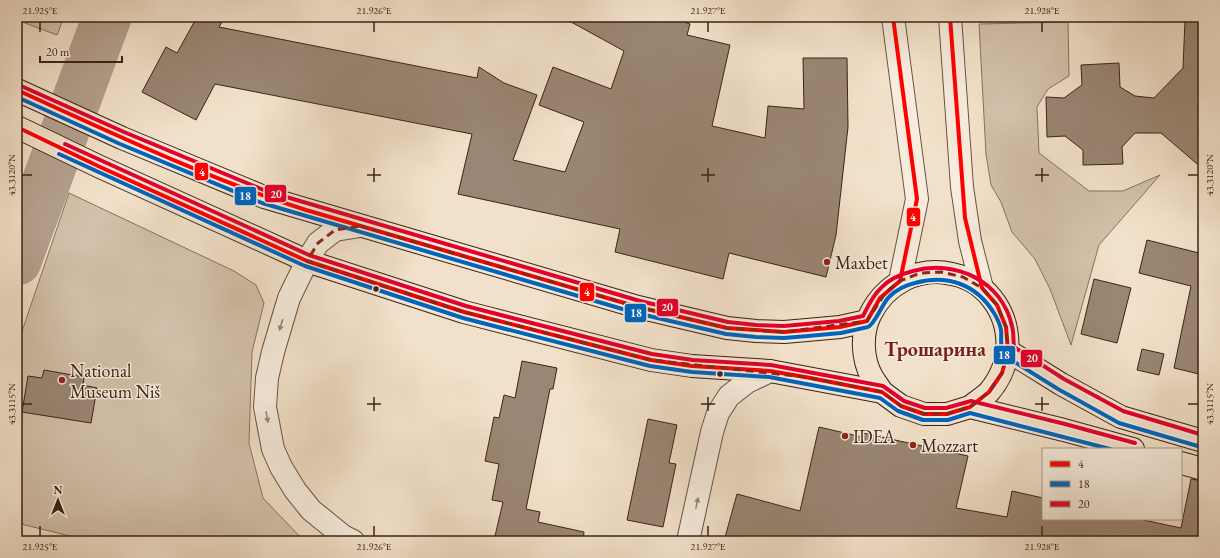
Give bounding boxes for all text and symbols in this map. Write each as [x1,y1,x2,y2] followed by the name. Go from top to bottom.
[23,4,58,17] text: 21.925°E
[357,4,392,17] text: 21.926°E
[691,4,726,17] text: 21.927°E
[1025,4,1060,17] text: 21.928°E
[40,38,122,64] scale bar
[46,44,70,60] text: 20 m
[5,154,18,196] text: 43.3120°N
[1203,154,1216,196] text: 43.3120°N
[194,162,209,181] line badge: 4
[199,165,205,179] text: 4
[264,184,287,203] line badge: 20
[234,186,257,206] line badge: 18
[270,187,282,201] text: 20
[239,189,251,203] text: 18
[906,207,921,227] line badge: 4
[910,210,916,224] text: 4
[835,251,888,274] place label: Maxbet
[822,257,832,267] marker: Maxbet
[579,282,595,302] line badge: 4
[371,284,381,294] unlabelled marker
[584,285,590,299] text: 4
[656,298,679,317] line badge: 20
[661,300,673,314] text: 20
[624,303,647,323] line badge: 18
[630,306,642,320] text: 18
[278,319,284,331] one-way arrow
[884,336,986,362] district label: Трошарина
[993,345,1016,365] line badge: 18
[998,348,1010,362] text: 18
[1020,349,1043,368] line badge: 20
[1026,351,1038,365] text: 20
[70,359,160,403] place label: National Museum Niš
[715,369,725,379] unlabelled marker
[57,375,67,385] marker: National Museum Niš
[5,383,18,425] text: 43.3115°N
[1203,383,1216,425] text: 43.3115°N
[264,411,270,423] one-way arrow
[853,425,896,448] place label: IDEA
[840,431,850,441] marker: IDEA
[921,434,978,457] place label: Mozzart
[908,440,918,450] marker: Mozzart
[1042,448,1182,520] legend
[1078,456,1084,472] text: 4
[1078,476,1090,492] text: 18
[38,480,78,520] north arrow
[54,483,63,497] text: N
[1078,496,1090,512] text: 20
[694,497,700,509] one-way arrow
[23,540,58,553] text: 21.925°E
[357,540,392,553] text: 21.926°E
[691,540,726,553] text: 21.927°E
[1025,540,1060,553] text: 21.928°E

